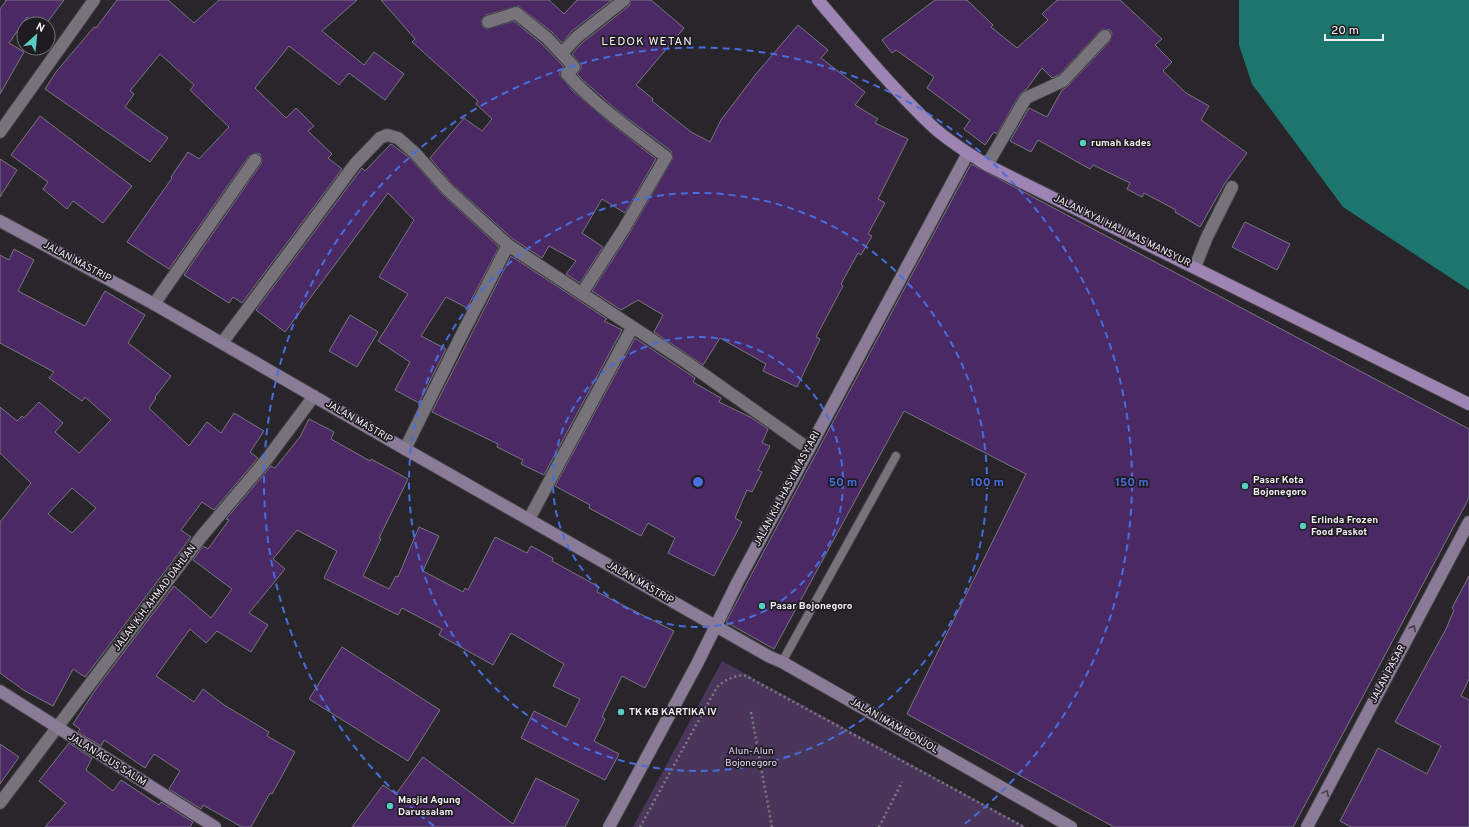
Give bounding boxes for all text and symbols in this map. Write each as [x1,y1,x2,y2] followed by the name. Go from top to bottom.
[16,16,56,56] north arrow
[1325,16,1383,42] scale bar
[33,20,47,36] text: N
[1331,23,1359,39] text: 20 m
[601,34,693,50] district label: LEDOK WETAN
[1091,137,1151,150] place label: rumah kades
[1078,138,1088,148] marker: rumah kades
[1051,192,1193,270] street label: JALAN KYAI HAJI MAS MANSYUR
[41,239,113,285] street label: JALAN MASTRIP
[323,398,395,446] street label: JALAN MASTRIP
[751,429,823,549] street label: JALAN K.H. HASYIM ASY'ARI
[1253,474,1307,499] place label: Pasar Kota Bojonegoro
[691,475,705,489] centre of rings
[829,475,857,491] text: 50 m
[970,475,1004,491] text: 100 m
[1115,475,1149,491] text: 150 m
[1240,481,1250,491] marker: Pasar Kota Bojonegoro
[1311,514,1378,539] place label: Erlinda Frozen Food Paskot
[1298,521,1308,531] marker: Erlinda Frozen Food Paskot
[111,542,199,654] street label: JALAN K.H. AHMAD DAHLAN
[604,559,676,607] street label: JALAN MASTRIP
[770,600,853,613] place label: Pasar Bojonegoro
[757,601,767,611] marker: Pasar Bojonegoro
[1408,625,1415,632] one-way arrow
[1367,643,1409,705] street label: JALAN PASAR
[847,695,941,757] street label: JALAN IMAM BONJOL
[629,706,717,719] place label: TK KB KARTIKA IV
[616,707,626,717] marker: TK KB KARTIKA IV
[65,731,149,789] street label: JALAN AGUS SALIM
[725,745,777,770] park label: Alun-Alun Bojonegoro
[1321,789,1328,797] one-way arrow
[398,794,461,819] place label: Masjid Agung Darussalam
[385,801,395,811] marker: Masjid Agung Darussalam

